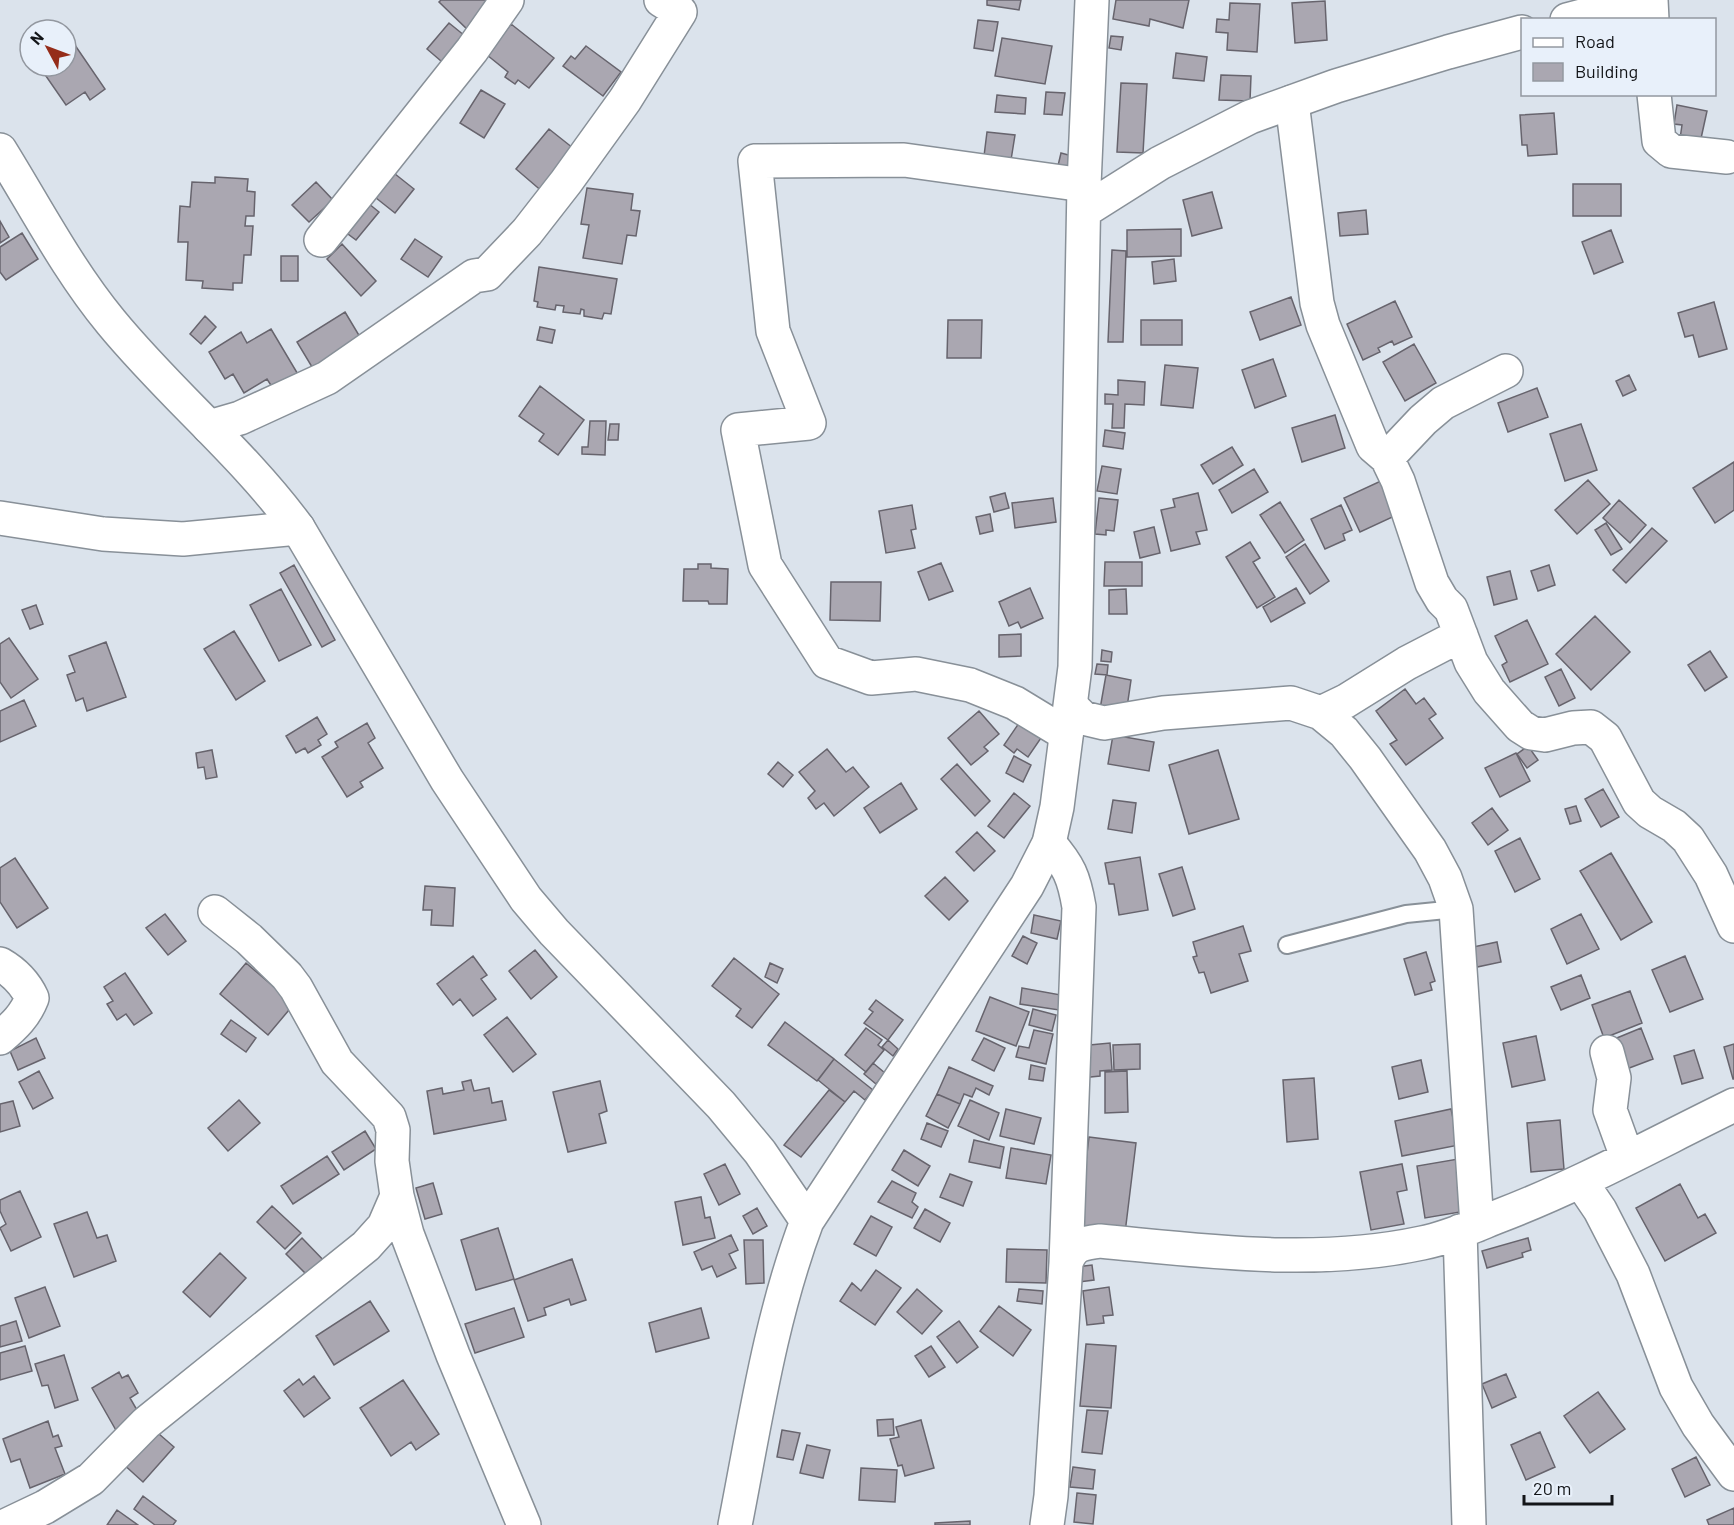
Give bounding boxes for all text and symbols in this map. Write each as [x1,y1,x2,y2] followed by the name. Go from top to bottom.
[18,18,78,78] north arrow
[1521,18,1716,96] legend
[26,28,47,48] text: N
[1575,30,1615,52] text: Road
[1575,60,1638,82] text: Building
[1524,1468,1612,1506] scale bar
[1533,1477,1571,1499] text: 20 m

